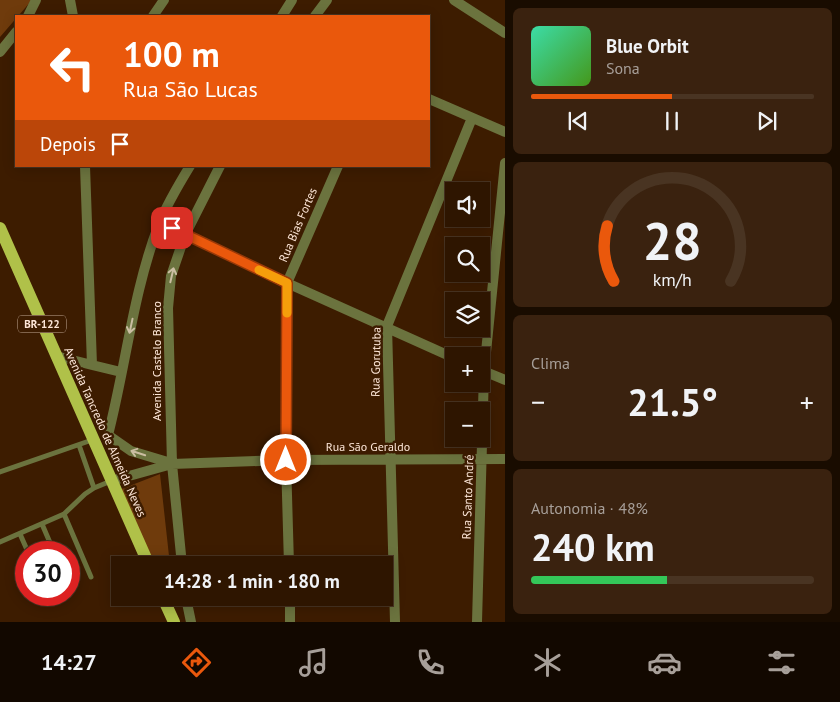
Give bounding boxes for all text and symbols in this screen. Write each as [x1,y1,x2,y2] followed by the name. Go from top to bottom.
[123,31,220,77] text: 100 m
[606,34,689,58] text: Blue Orbit
[40,35,105,100] icon: left
[606,58,640,78] text: Sona
[123,75,258,103] text: Rua São Lucas
[564,107,592,135] icon: previous
[658,107,686,135] icon: pause
[753,107,781,135] icon: next
[106,130,134,158] icon: arrive
[40,132,96,156] text: Depois
[445,182,490,447] map controls
[445,182,490,227] button: sound
[275,185,320,264] street label: Rua Bias Fortes
[151,207,193,249] pin
[643,207,702,274] text: 28
[158,214,186,242] icon: arrive
[445,237,490,282] button: search
[168,268,177,284] one-way arrow
[653,268,692,291] text: km/h
[445,292,490,337] button: layers
[149,301,164,421] street label: Avenida Castelo Branco
[18,316,66,332] road number: BR-122
[125,317,135,333] one-way arrow
[367,327,384,397] street label: Rua Gorutuba
[61,345,150,519] street label: Avenida Tancredo de Almeida Neves
[445,347,490,392] button: +
[531,353,570,373] text: Clima
[627,377,718,426] text: 21.5°
[531,383,545,420] text: −
[800,383,814,420] text: +
[445,402,490,447] button: −
[259,433,311,485] position arrow
[326,439,410,454] street label: Rua São Geraldo
[131,448,147,458] one-way arrow
[459,454,476,540] street label: Rua Santo André
[531,498,648,518] text: Autonomia · 48%
[531,522,655,571] text: 240 km
[15,541,80,606] speed limit sign: 30
[164,569,340,593] text: 14:28 · 1 min · 180 m
[179,645,214,680] icon: directions
[296,645,331,680] icon: music
[413,645,448,680] icon: phone
[530,645,565,680] icon: climate
[647,645,682,680] icon: car
[764,645,799,680] icon: filters
[41,648,97,676] text: 14:27

